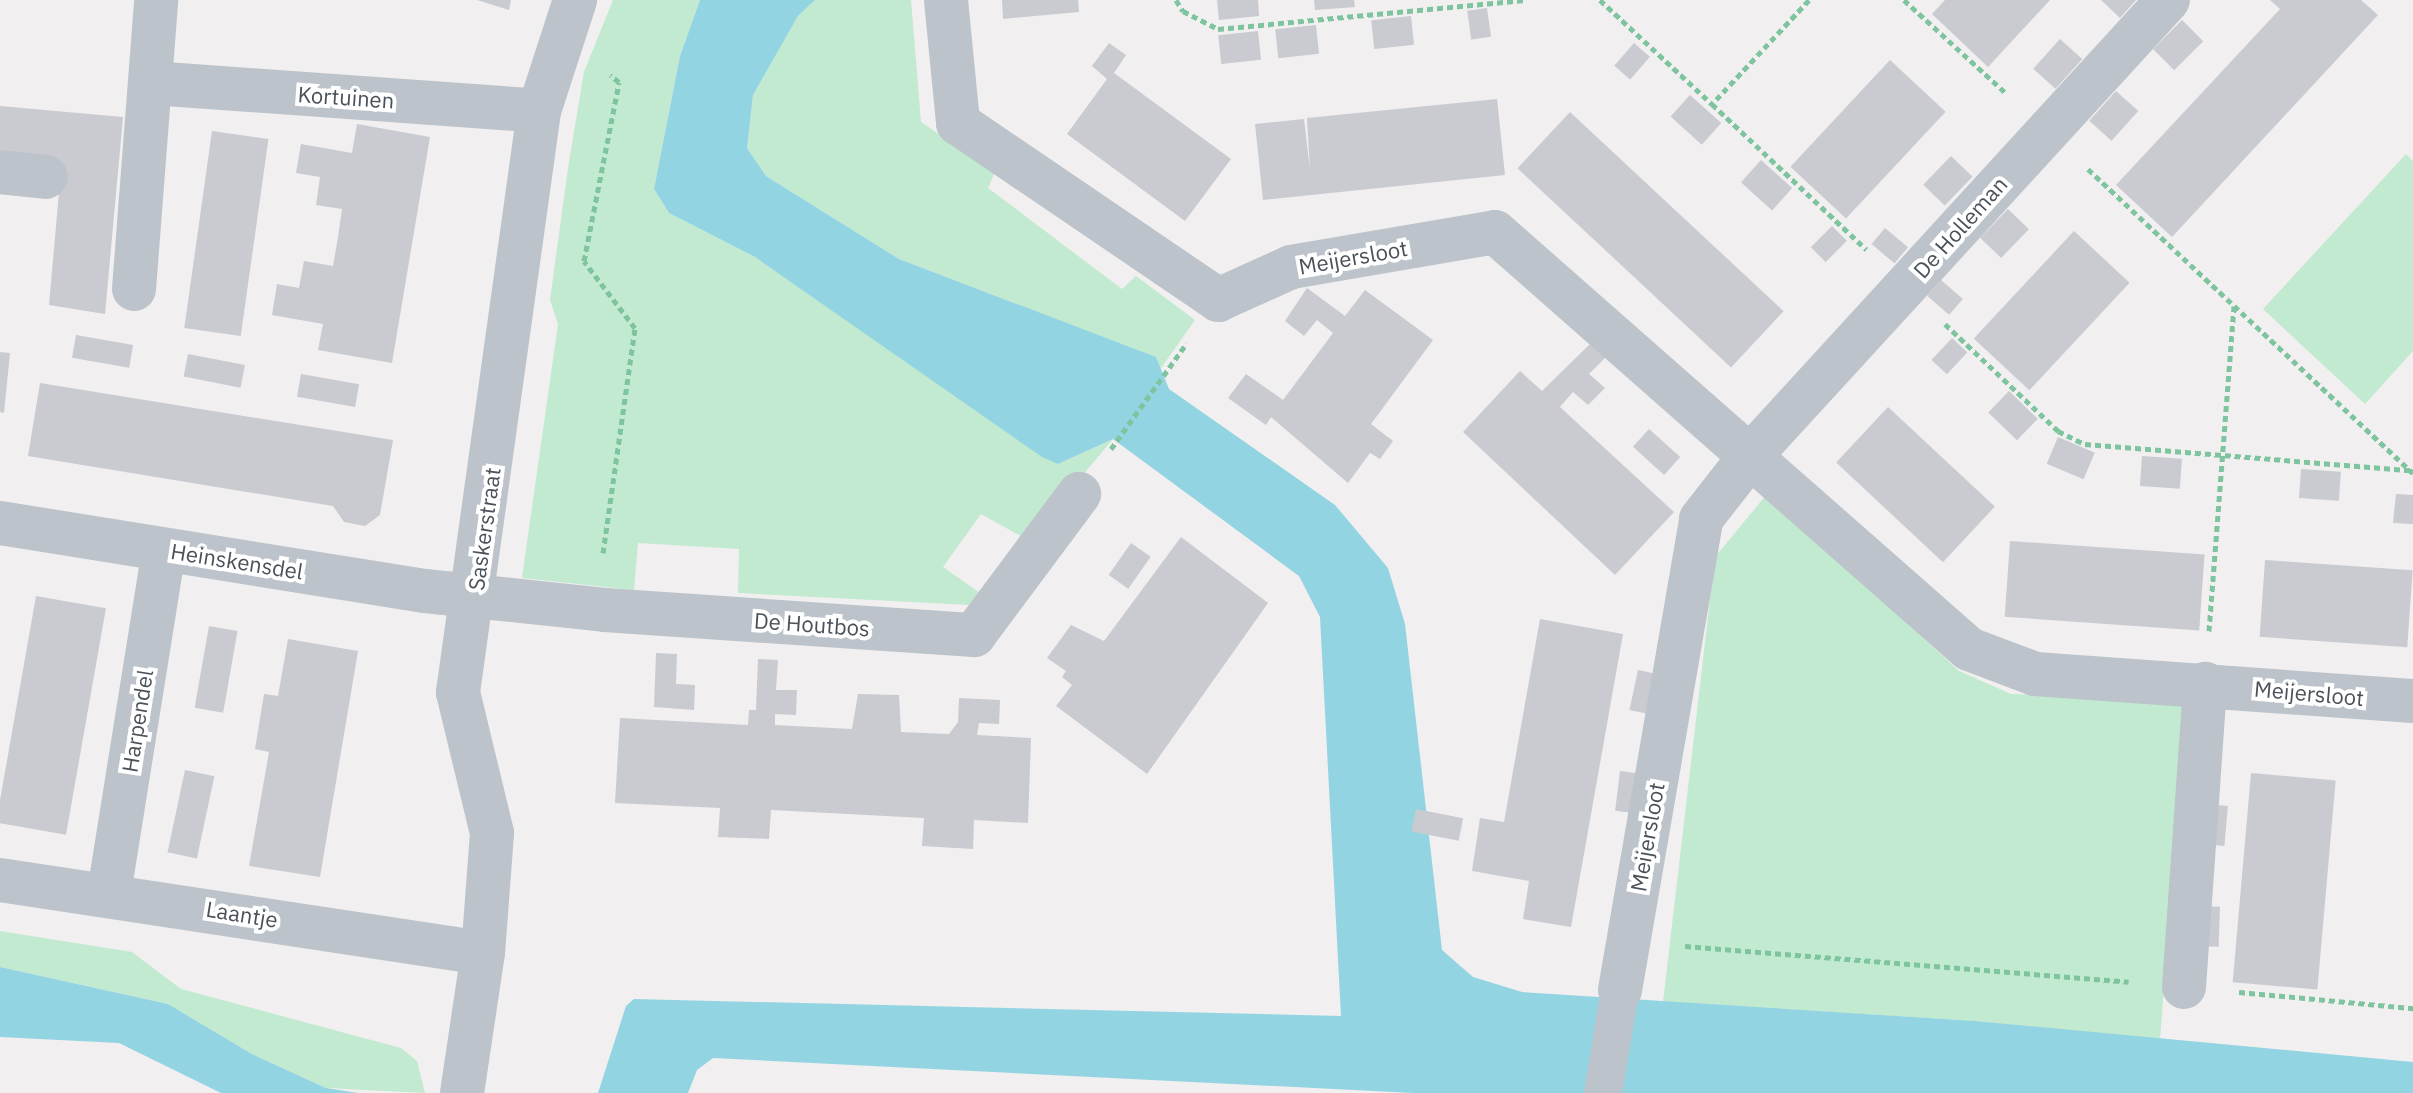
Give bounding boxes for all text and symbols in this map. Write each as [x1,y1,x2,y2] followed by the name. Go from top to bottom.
[297,80,395,114] street label: Kortuinen
[1908,171,2012,283] street label: De Holleman
[1296,234,1410,280] street label: Meijersloot
[462,466,506,592] street label: Saskerstraat
[169,538,305,584] street label: Heinskensdel
[753,607,871,641] street label: De Houtbos
[116,668,158,774] street label: Harpendel
[2253,675,2365,711] street label: Meijersloot
[1624,780,1670,894] street label: Meijersloot
[204,895,280,933] street label: Laantje

